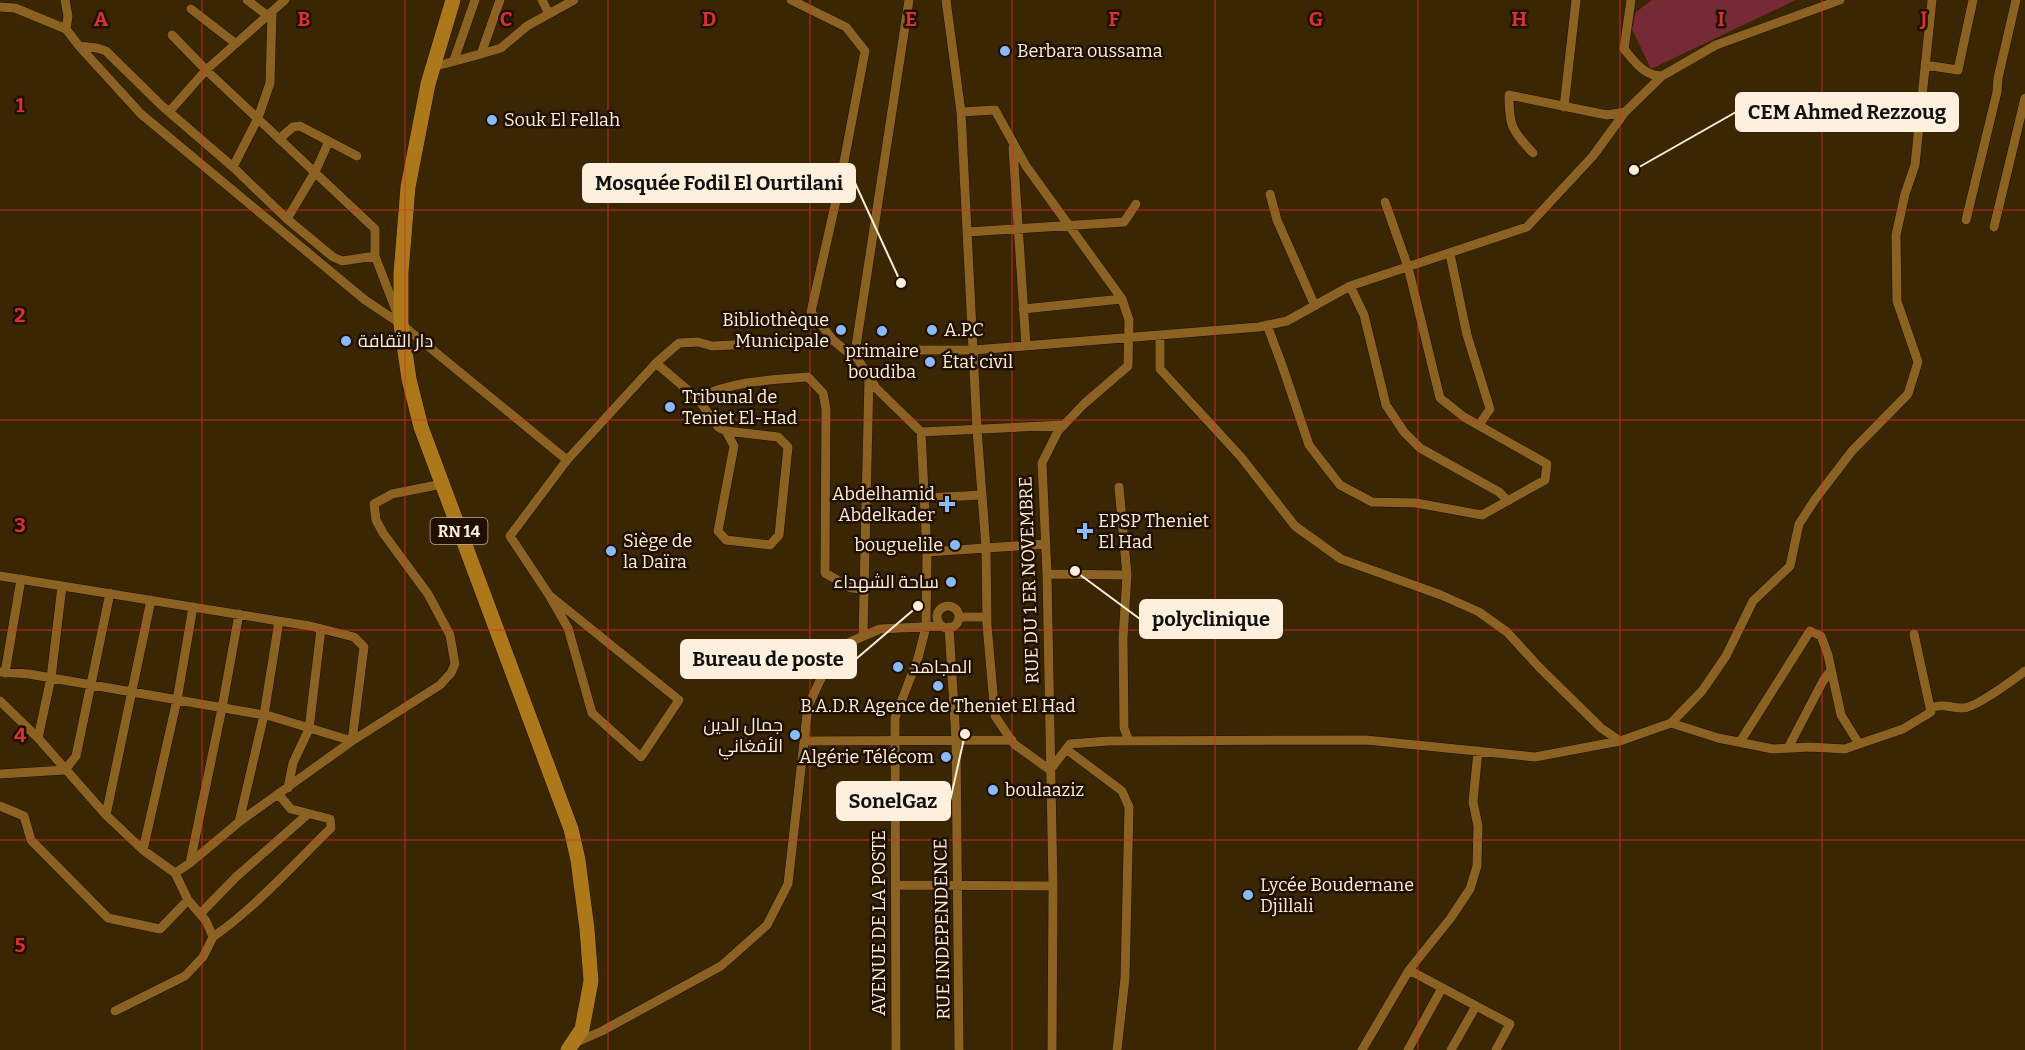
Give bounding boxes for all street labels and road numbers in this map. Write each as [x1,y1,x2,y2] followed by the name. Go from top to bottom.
[1014,476,1044,684] street label: RUE DU 1 ER NOVEMBRE
[430,518,488,544] road number: RN 14
[868,830,890,1016] street label: AVENUE DE LA POSTE
[929,838,955,1020] street label: RUE INDEPENDENCE

